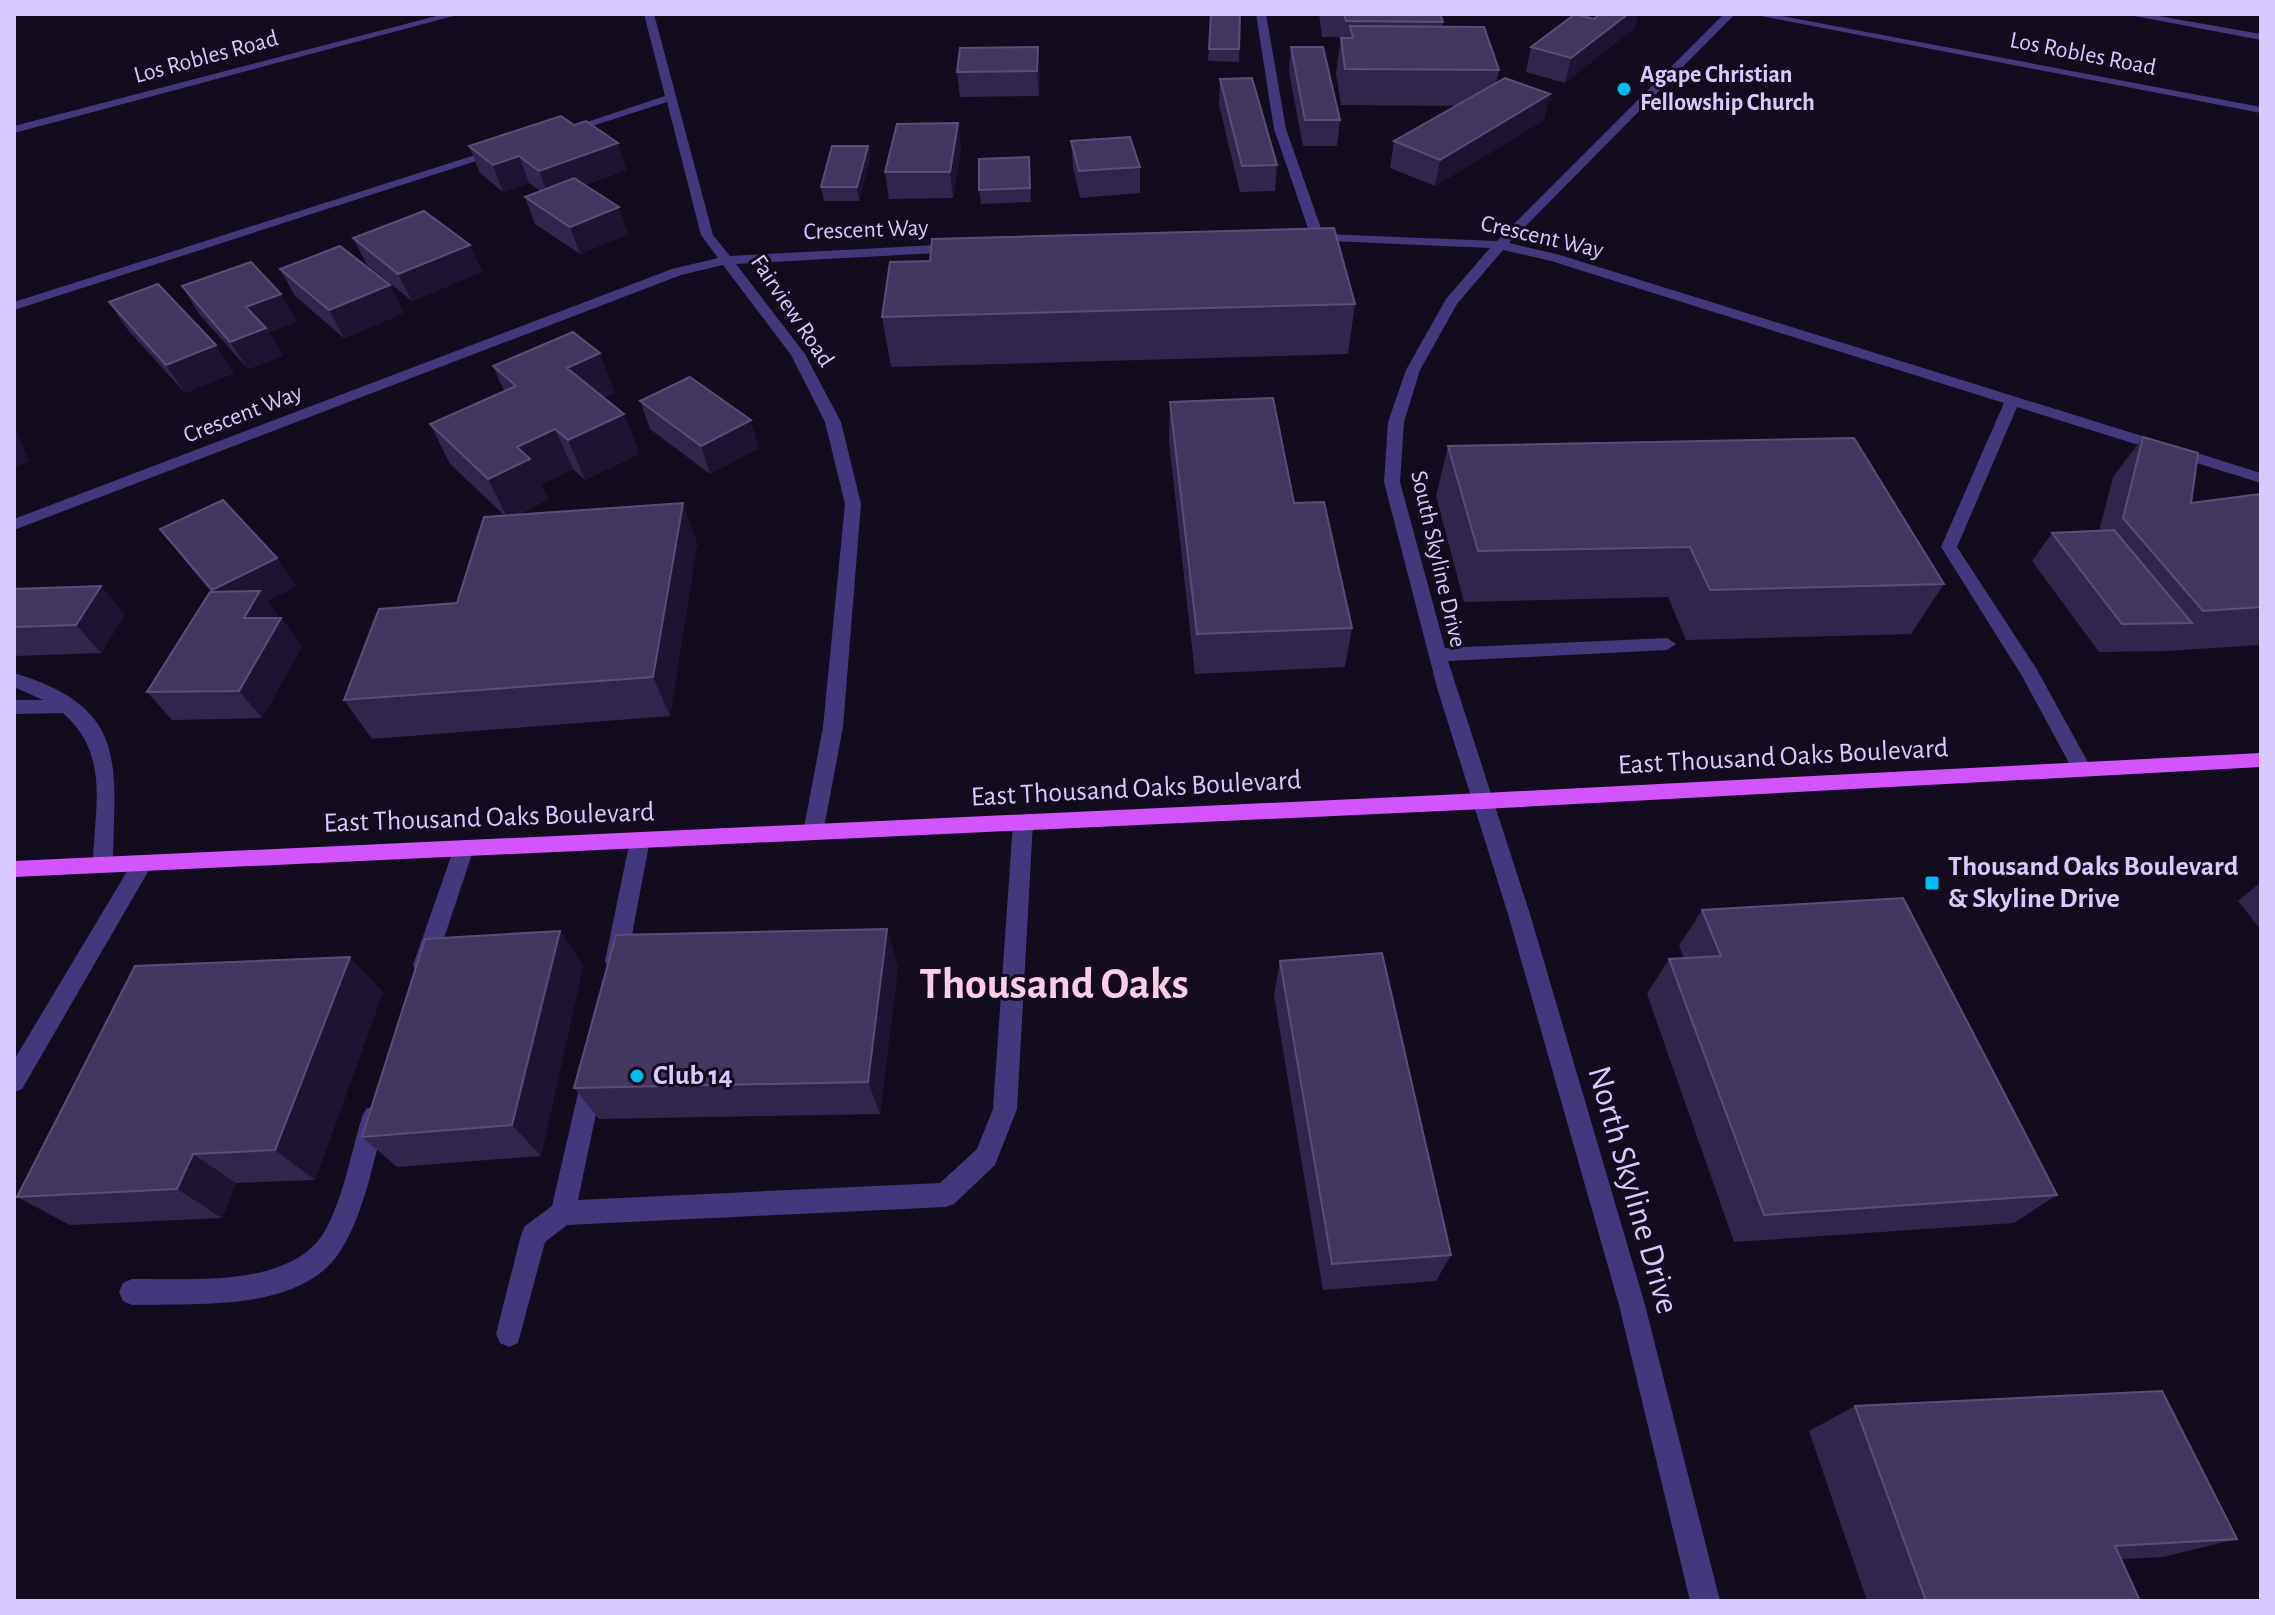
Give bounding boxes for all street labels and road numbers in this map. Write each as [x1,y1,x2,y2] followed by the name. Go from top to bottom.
[131,26,281,88] street label: Los Robles Road
[2008,28,2158,80] street label: Los Robles Road
[1478,211,1606,263] street label: Crescent Way
[803,216,929,244] street label: Crescent Way
[746,251,838,371] street label: Fairview Road
[180,380,306,448] street label: Crescent Way
[1406,468,1470,650] street label: South Skyline Drive
[1617,734,1949,780] street label: East Thousand Oaks Boulevard
[970,766,1302,812] street label: East Thousand Oaks Boulevard
[323,798,655,838] street label: East Thousand Oaks Boulevard
[1581,1062,1685,1318] street label: North Skyline Drive

